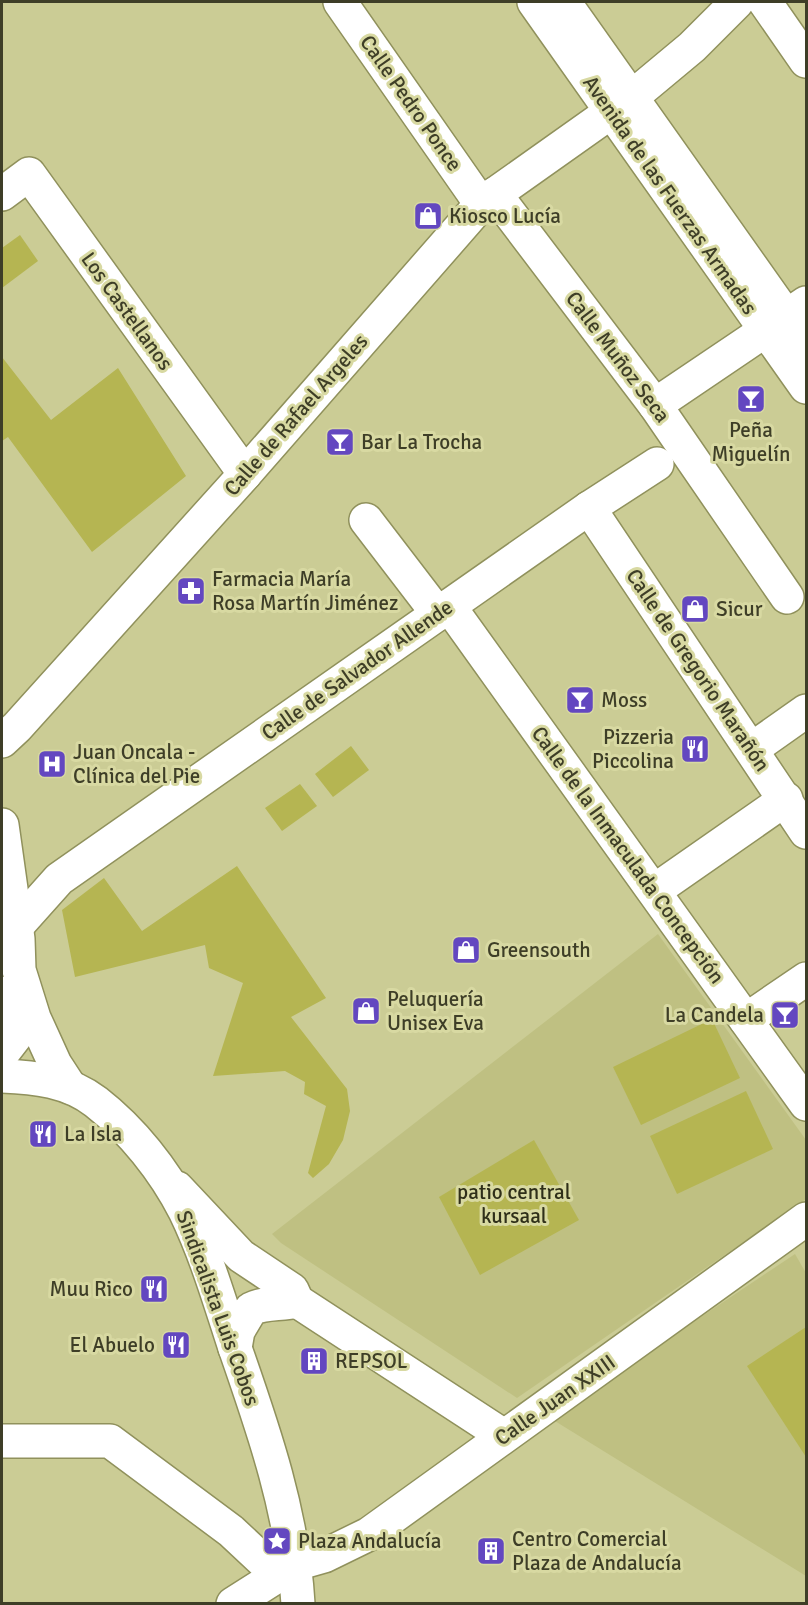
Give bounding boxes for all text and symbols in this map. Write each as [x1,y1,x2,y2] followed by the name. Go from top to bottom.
[354,30,468,176] street label: Calle Pedro Ponce
[577,71,763,319] street label: Avenida de las Fuerzas Armadas
[412,200,444,232] shop icon: Kiosco Lucía
[449,203,561,229] place label: Kiosco Lucía
[75,247,179,375] street label: Los Castellanos
[560,286,676,428] street label: Calle Muñoz Seca
[219,329,373,501] street label: Calle de Rafael Argeles
[735,383,767,415] bar icon: Peña Miguelín
[712,417,790,467] place label: Peña Miguelín
[324,426,356,458] bar icon: Bar La Trocha
[361,429,482,455] place label: Bar La Trocha
[620,564,776,776] street label: Calle de Gregorio Marañón
[212,566,398,616] place label: Farmacia María Rosa Martín Jiménez
[175,575,207,607] pharmacy icon: Farmacia María Rosa Martín Jiménez
[679,593,711,625] shop icon: Sicur
[256,594,458,746] street label: Calle de Salvador Allende
[716,596,763,622] place label: Sicur
[564,684,596,716] bar icon: Moss
[601,687,647,713] place label: Moss
[526,721,730,989] street label: Calle de la Inmaculada Concepción
[592,724,674,774] place label: Pizzeria Piccolina
[679,733,711,765] restaurant icon: Pizzeria Piccolina
[73,739,200,789] place label: Juan Oncala - Clínica del Pie
[36,748,68,780] hospital icon: Juan Oncala - Clínica del Pie
[450,934,482,966] shop icon: Greensouth
[487,937,591,963] place label: Greensouth
[387,986,484,1036] place label: Peluquería Unisex Eva
[350,995,382,1027] shop icon: Peluquería Unisex Eva
[769,999,801,1031] bar icon: La Candela
[665,1002,764,1028] place label: La Candela
[27,1118,59,1150] restaurant icon: La Isla
[64,1121,122,1147] place label: La Isla
[457,1179,571,1229] park label: patio central kursaal
[171,1207,265,1409] street label: Sindicalista Luis Cobos
[138,1273,170,1305] restaurant icon: Muu Rico
[49,1276,133,1302] place label: Muu Rico
[160,1329,192,1361] restaurant icon: El Abuelo
[70,1332,155,1358] place label: El Abuelo
[298,1345,330,1377] building icon: REPSOL
[335,1348,408,1374] place label: REPSOL
[490,1349,620,1451] street label: Calle Juan XXIII
[261,1525,293,1557] place icon: Plaza Andalucía
[512,1526,682,1576] place label: Centro Comercial Plaza de Andalucía
[298,1528,441,1554] place label: Plaza Andalucía
[475,1535,507,1567] building icon: Centro Comercial Plaza de Andalucía

